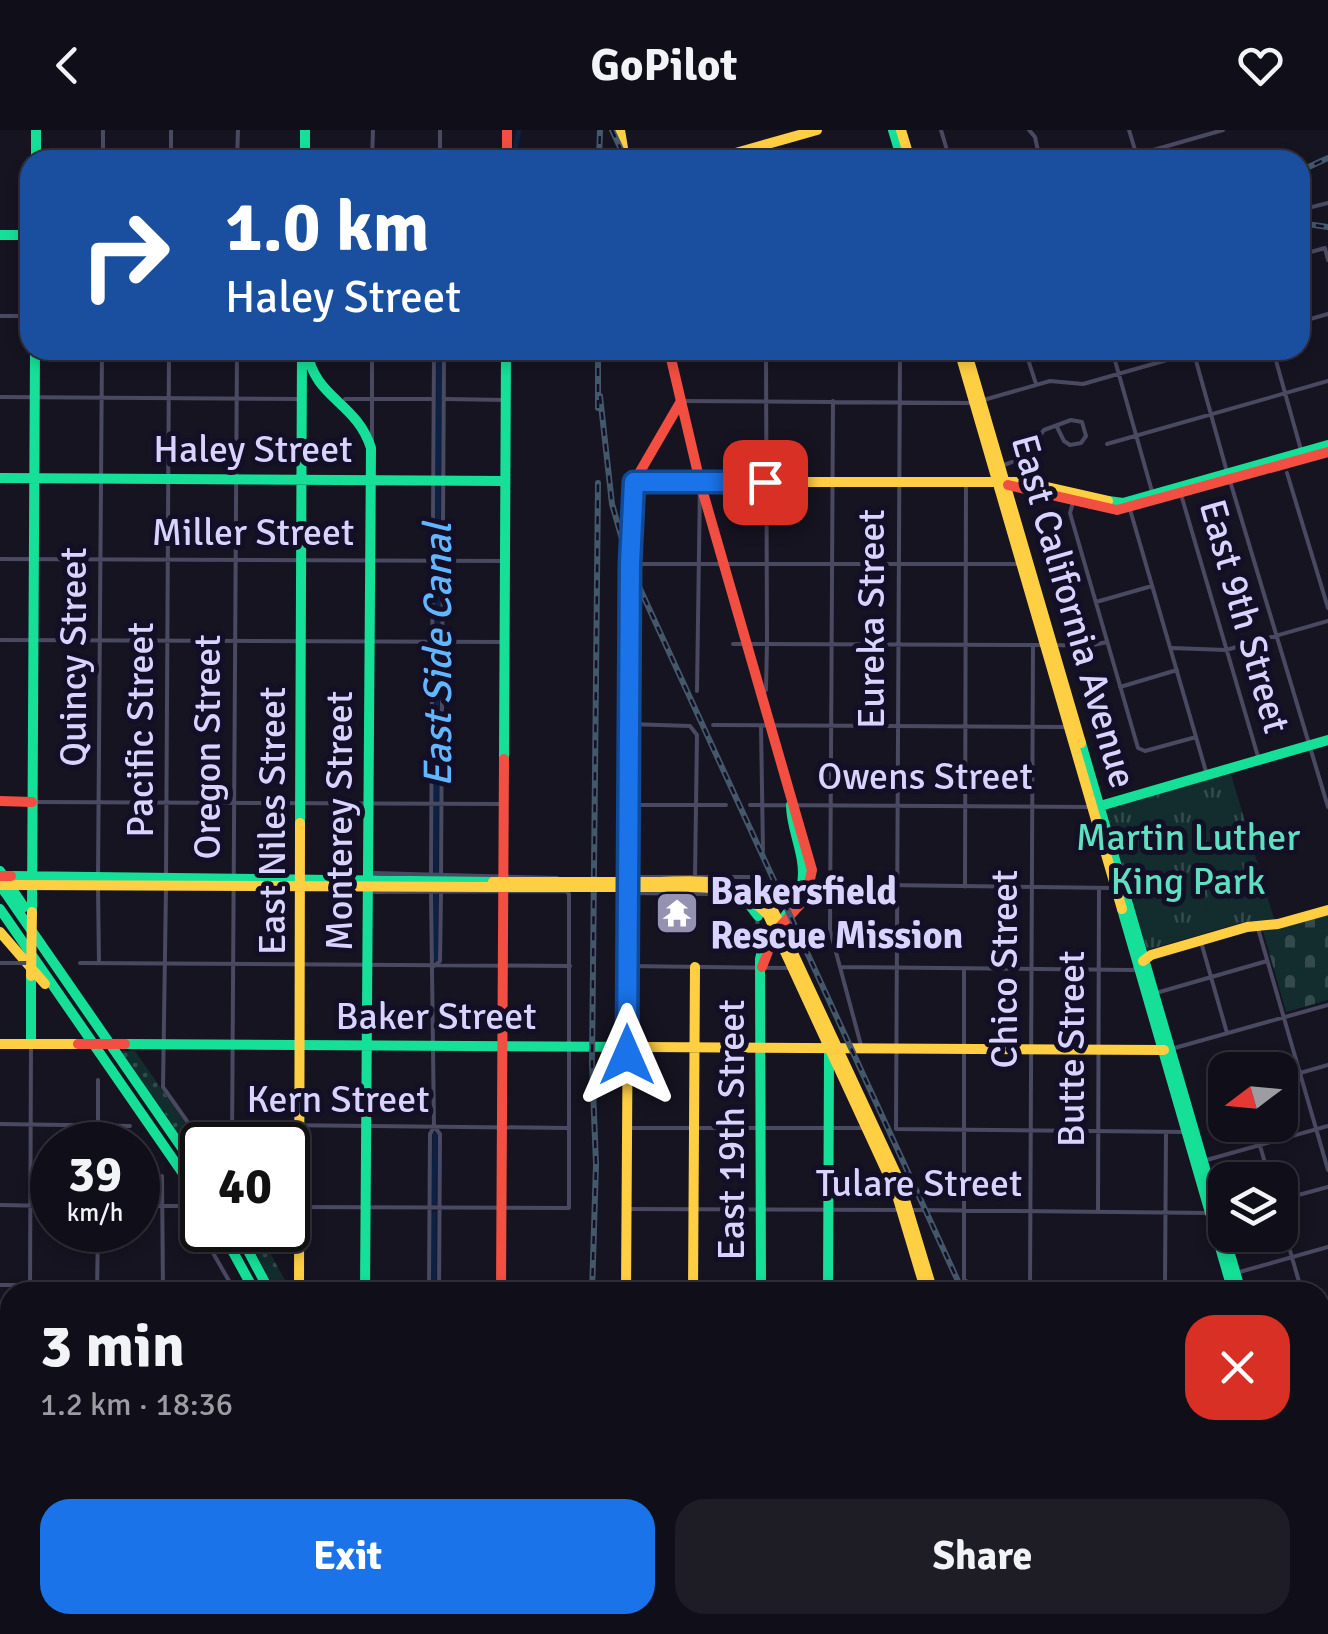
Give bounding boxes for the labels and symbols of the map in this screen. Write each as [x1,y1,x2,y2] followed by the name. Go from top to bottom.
[153,426,353,473] street label: Haley Street
[1001,429,1146,793] street label: East California Avenue
[723,440,808,525] pin
[1189,494,1300,738] street label: East 9th Street
[152,509,354,556] street label: Miller Street
[848,509,895,729] street label: Eureka Street
[413,520,463,787] water label: East Side Canal
[50,547,97,767] street label: Quincy Street
[117,622,164,838] street label: Pacific Street
[184,634,231,860] street label: Oregon Street
[249,687,296,955] street label: East Niles Street
[316,691,363,951] street label: Monterey Street
[817,753,1033,800] street label: Owens Street
[1076,814,1300,905] park label: Martin Luther King Park
[710,868,963,959] place label: Bakersfield Rescue Mission
[981,870,1028,1068] street label: Chico Street
[654,890,700,936] temple icon: Bakersfield Rescue Mission
[1048,951,1095,1147] street label: Butte Street
[336,993,536,1040] street label: Baker Street
[708,999,755,1261] street label: East 19th Street
[575,1003,679,1107] position arrow
[1208,1052,1298,1142] north arrow
[246,1076,430,1123] street label: Kern Street
[180,1122,310,1252] speed limit sign: 40
[816,1160,1022,1207] street label: Tulare Street

